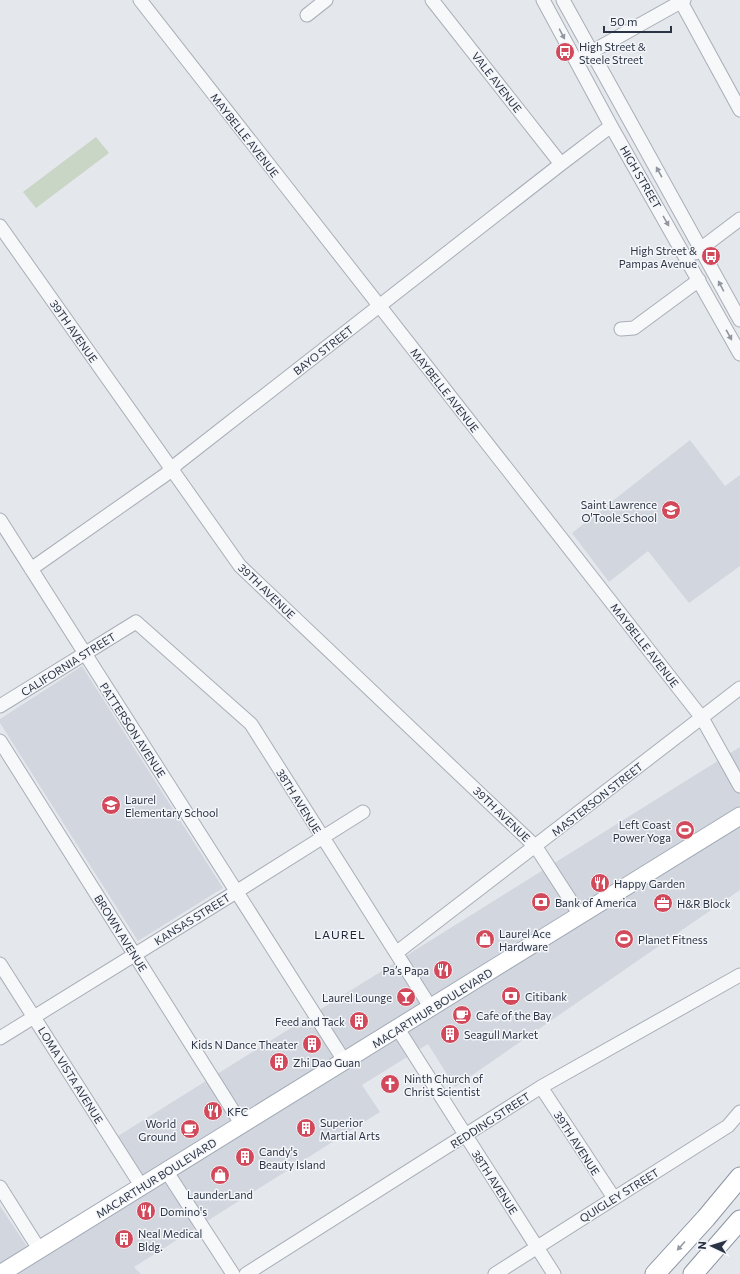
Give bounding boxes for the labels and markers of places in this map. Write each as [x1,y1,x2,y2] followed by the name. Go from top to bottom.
[579,40,646,66] place label: High Street & Steele Street
[554,41,576,63] bus stop icon: High Street & Steele Street
[619,244,697,270] place label: High Street & Pampas Avenue
[700,245,722,267] bus stop icon: High Street & Pampas Avenue
[581,498,657,524] place label: Saint Lawrence O'Toole School
[660,499,682,521] school or university icon: Saint Lawrence O'Toole School
[125,793,218,819] place label: Laurel Elementary School
[100,794,122,816] school or university icon: Laurel Elementary School
[613,818,671,844] place label: Left Coast Power Yoga
[674,819,696,841] sports icon: Left Coast Power Yoga
[589,872,611,894] restaurant icon: Happy Garden
[614,877,685,890] place label: Happy Garden
[530,891,552,913] bank icon: Bank of America
[652,892,674,914] office icon: H&R Block
[555,896,637,909] place label: Bank of America
[677,897,731,910] place label: H&R Block
[499,927,551,953] place label: Laurel Ace Hardware
[474,928,496,950] shop icon: Laurel Ace Hardware
[613,928,635,950] sports icon: Planet Fitness
[638,933,708,946] place label: Planet Fitness
[432,959,454,981] restaurant icon: Pa’s Papa
[382,964,429,977] place label: Pa’s Papa
[500,985,522,1007] bank icon: Citibank
[395,986,417,1008] bar icon: Laurel Lounge
[525,990,567,1003] place label: Citibank
[322,991,392,1004] place label: Laurel Lounge
[451,1004,473,1026] cafe icon: Cafe of the Bay
[476,1009,552,1022] place label: Cafe of the Bay
[348,1010,370,1032] building icon: Feed and Tack
[275,1015,345,1028] place label: Feed and Tack
[439,1023,461,1045] building icon: Seagull Market
[464,1028,539,1041] place label: Seagull Market
[301,1033,323,1055] building icon: Kids N Dance Theater
[191,1038,299,1051] place label: Kids N Dance Theater
[268,1051,290,1073] building icon: Zhi Dao Guan
[293,1056,360,1069] place label: Zhi Dao Guan
[404,1072,484,1098] place label: Ninth Church of Christ Scientist
[379,1073,401,1095] church icon: Ninth Church of Christ Scientist
[202,1100,224,1122] restaurant icon: KFC
[227,1105,248,1118] place label: KFC
[320,1116,380,1142] place label: Superior Martial Arts
[138,1117,176,1143] place label: World Ground
[295,1117,317,1139] building icon: Superior Martial Arts
[179,1118,201,1140] cafe icon: World Ground
[259,1145,325,1171] place label: Candy's Beauty Island
[234,1146,256,1168] building icon: Candy's Beauty Island
[209,1164,231,1186] shop icon: LaunderLand
[187,1188,253,1201] place label: LaunderLand
[135,1200,157,1222] restaurant icon: Domino's
[160,1205,207,1218] place label: Domino's
[138,1227,202,1253] place label: Neal Medical Bldg.
[113,1228,135,1250] building icon: Neal Medical Bldg.

